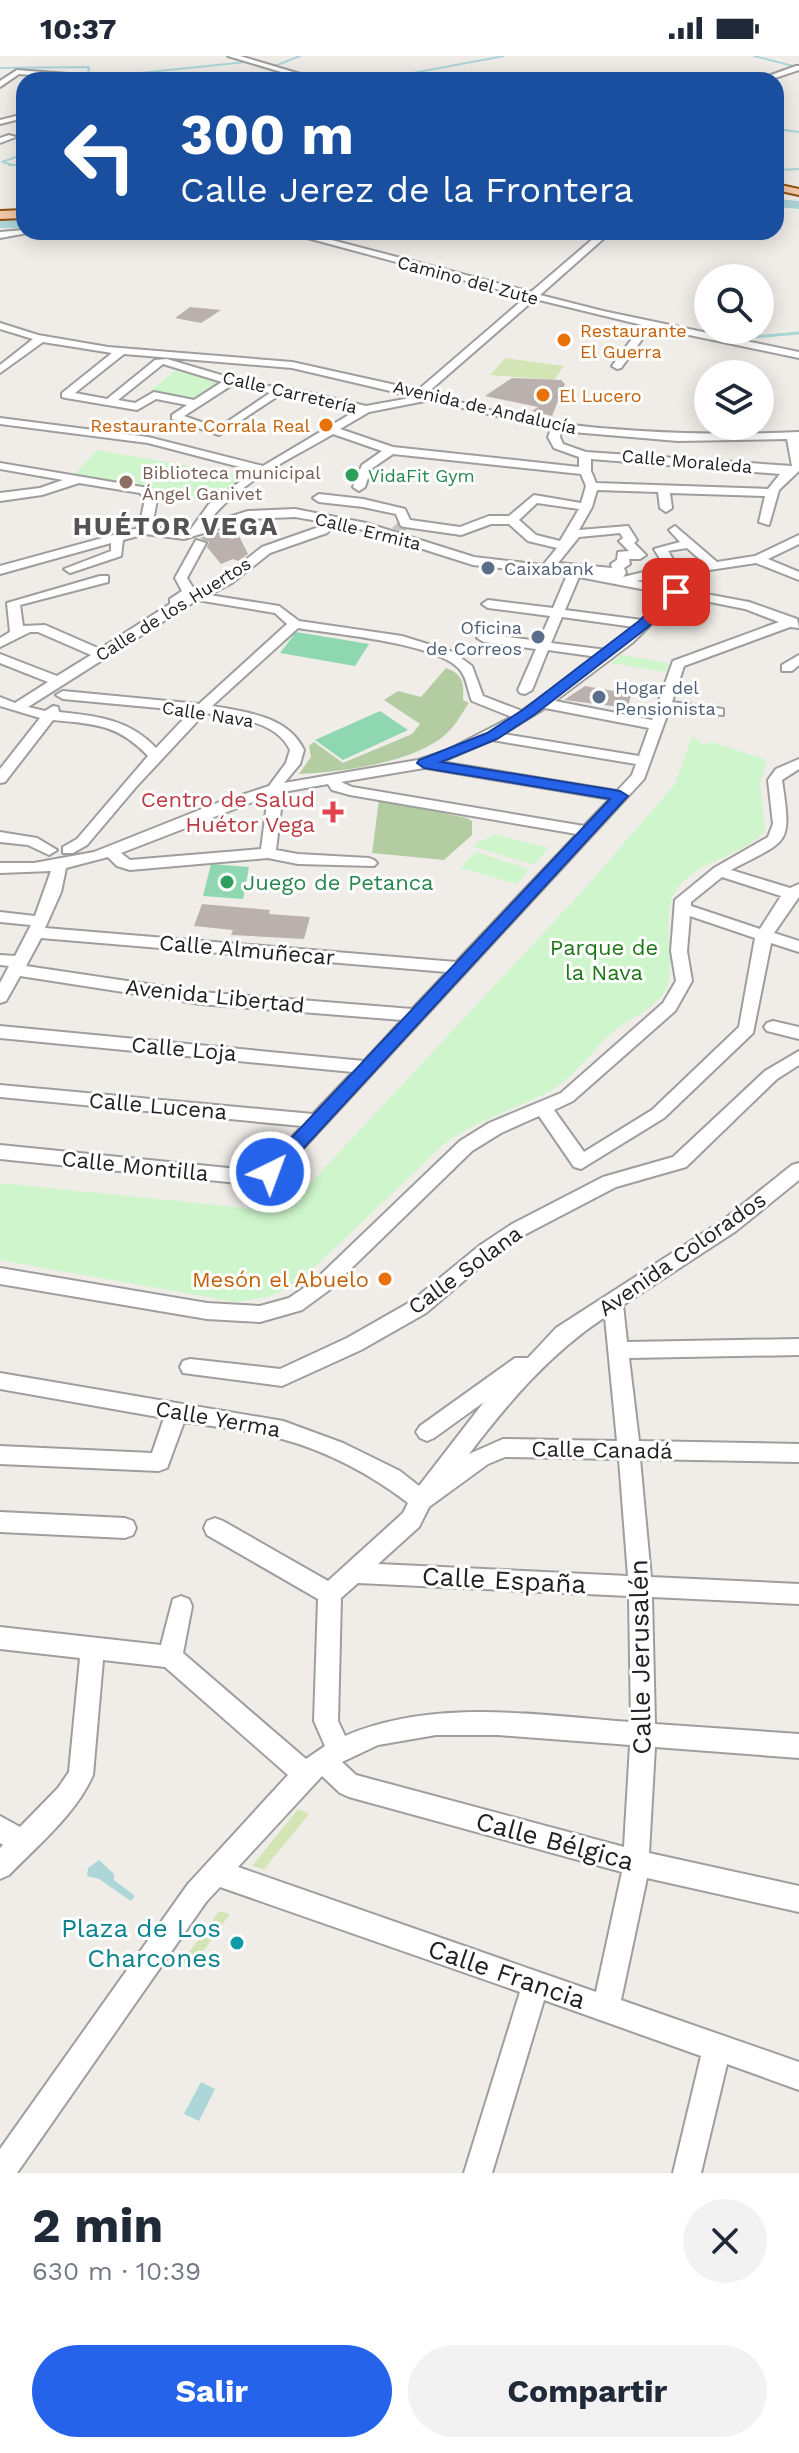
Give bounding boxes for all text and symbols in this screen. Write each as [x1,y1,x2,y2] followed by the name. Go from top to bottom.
[40,11,117,46] text: 10:37
[180,102,354,168] text: 300 m
[48,104,152,208] icon: left
[180,169,634,211] text: Calle Jerez de la Frontera
[395,251,541,309] street label: Camino del Zute
[694,264,774,440] map controls
[694,264,774,344] button: search
[580,320,687,362] place label: Restaurante El Guerra
[555,331,573,349] marker: Restaurante El Guerra
[694,360,774,440] button: layers
[221,366,359,418] street label: Calle Carretería
[391,376,579,438] street label: Avenida de Andalucía
[559,385,642,406] place label: El Lucero
[534,386,552,404] marker: El Lucero
[90,415,310,436] place label: Restaurante Corrala Real
[317,416,335,434] marker: Restaurante Corrala Real
[621,445,753,477] street label: Calle Moraleda
[142,462,321,504] place label: Biblioteca municipal Ángel Ganivet
[368,465,475,486] place label: VidaFit Gym
[343,466,361,484] marker: VidaFit Gym
[117,473,135,491] marker: Biblioteca municipal Ángel Ganivet
[313,508,423,554] street label: Calle Ermita
[73,511,279,541] district label: HUÉTOR VEGA
[92,553,254,665] street label: Calle de los Huertos
[504,558,594,579] place label: Caixabank
[642,558,710,626] pin
[479,559,497,577] marker: Caixabank
[654,570,698,614] icon: arrive
[426,617,522,659] place label: Oficina de Correos
[529,628,547,646] marker: Oficina de Correos
[615,677,716,719] place label: Hogar del Pensionista
[590,688,608,706] marker: Hogar del Pensionista
[161,696,255,732] street label: Calle Nava
[141,787,315,837] place label: Centro de Salud Huétor Vega
[322,801,344,823] marker: Centro de Salud Huétor Vega
[243,870,434,895] place label: Juego de Petanca
[218,873,236,891] marker: Juego de Petanca
[158,930,336,970] street label: Calle Almuñecar
[550,935,658,985] park label: Parque de la Nava
[124,974,306,1018] street label: Avenida Libertad
[130,1032,238,1066] street label: Calle Loja
[88,1087,228,1125] street label: Calle Lucena
[228,1130,312,1214] position arrow
[60,1146,210,1186] street label: Calle Montilla
[593,1187,771,1321] street label: Avenida Colorados
[404,1221,526,1319] street label: Calle Solana
[192,1267,369,1292] place label: Mesón el Abuelo
[376,1270,394,1288] marker: Mesón el Abuelo
[154,1396,282,1442] street label: Calle Yerma
[531,1436,673,1464] street label: Calle Canadá
[623,1559,657,1755] street label: Calle Jerusalén
[421,1561,587,1599] street label: Calle España
[473,1806,638,1877] street label: Calle Bélgica
[61,1913,221,1973] place label: Plaza de Los Charcones
[424,1933,590,2015] street label: Calle Francia
[228,1934,246,1952] marker: Plaza de Los Charcones
[32,2197,163,2254] text: 2 min
[683,2199,767,2283] button: close
[32,2256,201,2286] text: 630 m · 10:39
[32,2345,392,2437] button: Salir
[408,2345,767,2437] button: Compartir

